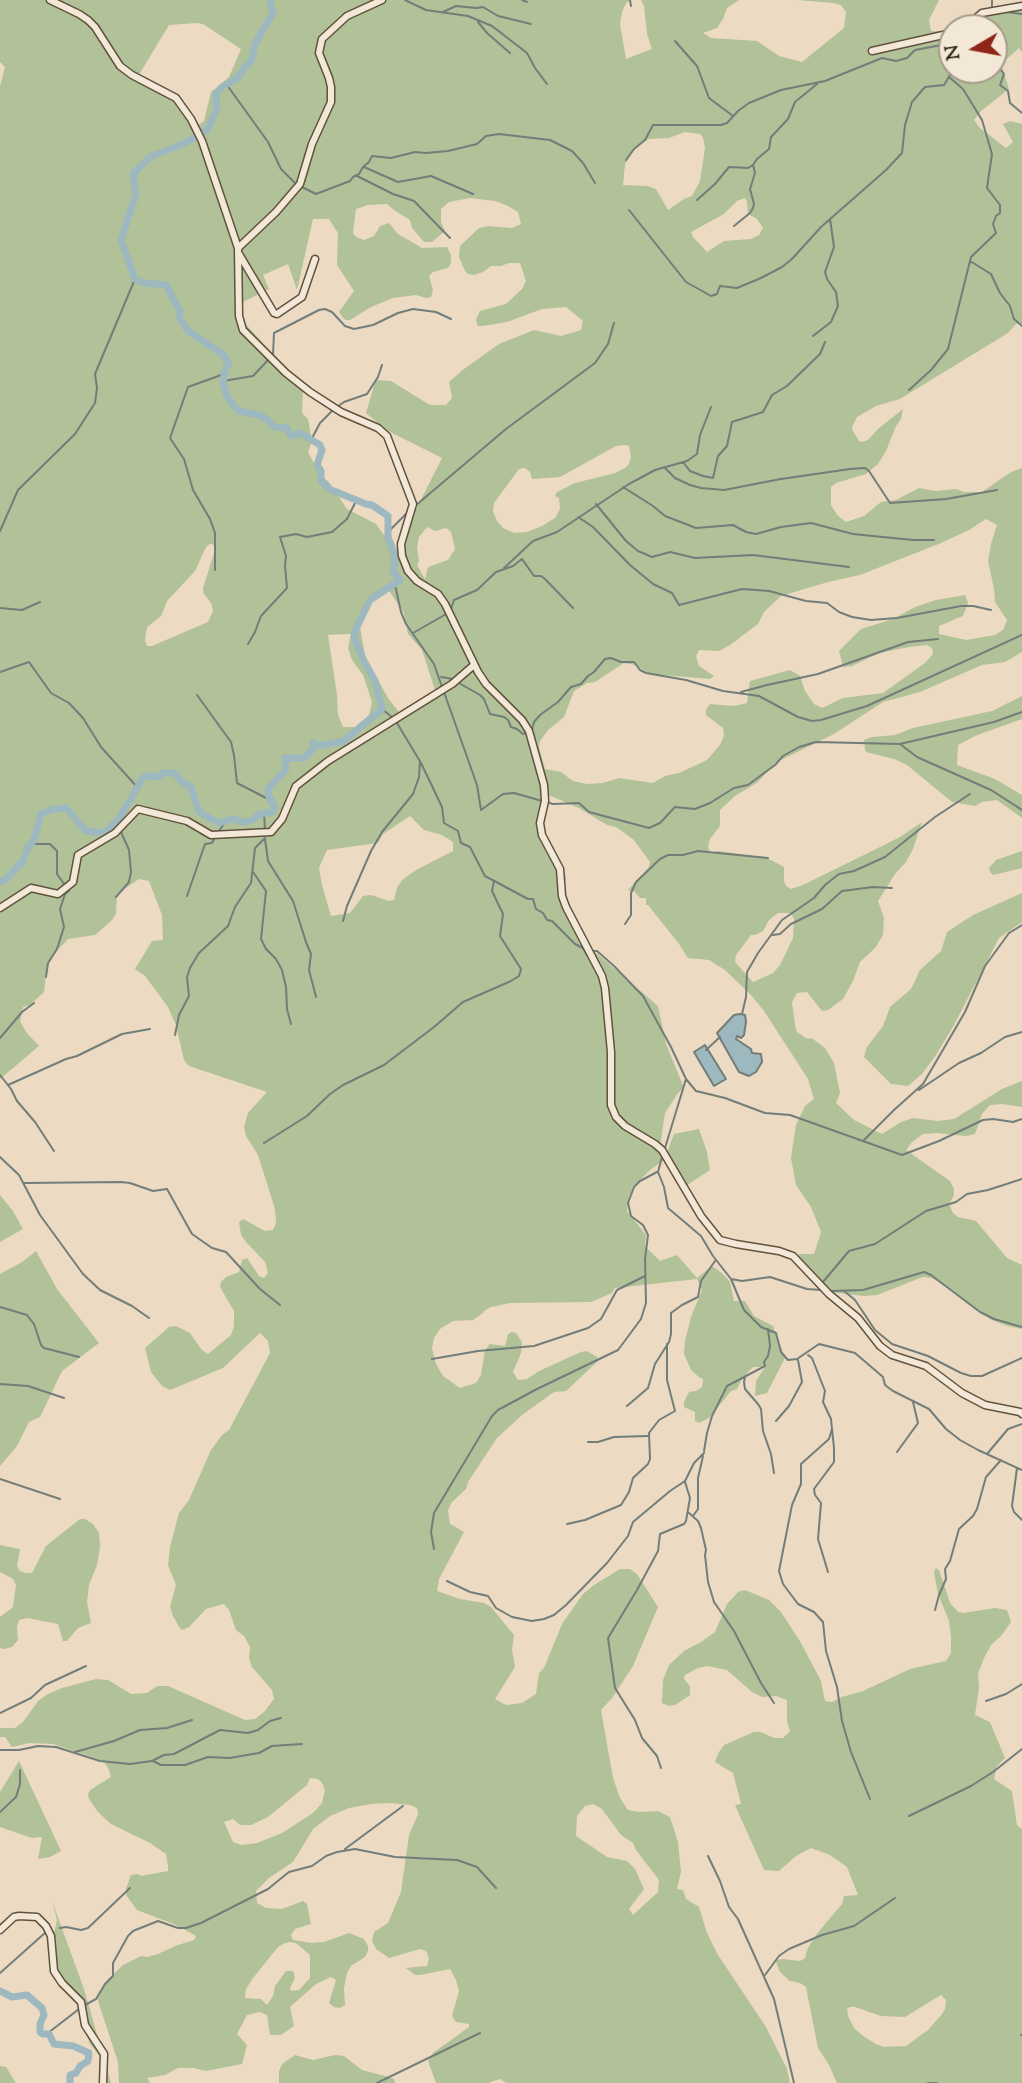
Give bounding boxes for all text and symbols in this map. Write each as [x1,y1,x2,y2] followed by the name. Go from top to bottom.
[938,14,1008,84] north arrow
[939,43,968,62] text: N

